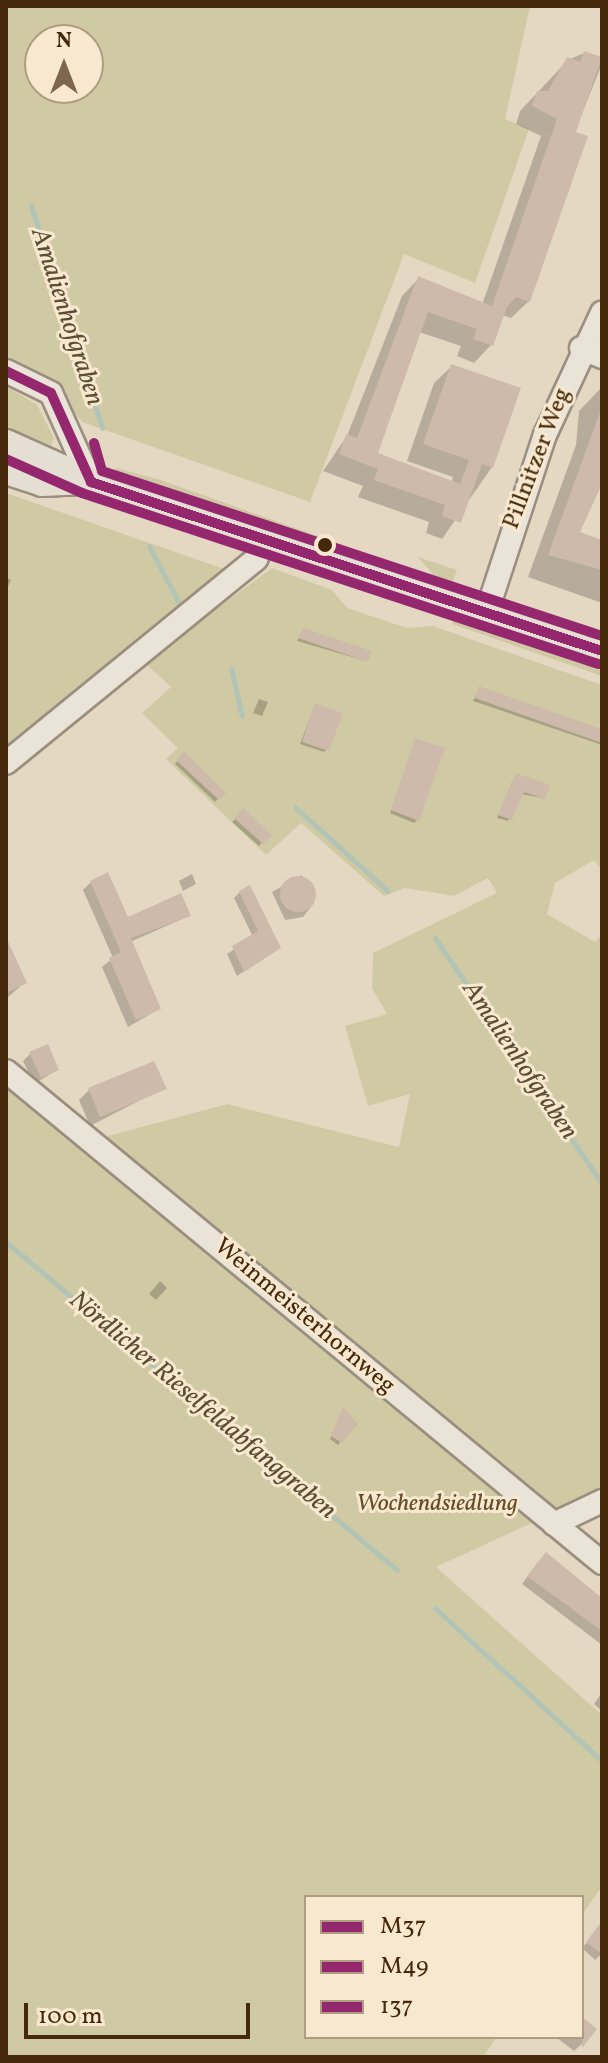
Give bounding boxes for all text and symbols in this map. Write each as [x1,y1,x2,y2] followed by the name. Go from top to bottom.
[24,24,104,104] north arrow
[56,26,72,57] text: N
[23,224,109,410] water label: Amalienhofgraben
[498,384,578,534] street label: Pillnitzer Weg
[317,537,333,553] unlabelled marker
[454,976,584,1146] water label: Amalienhofgraben
[208,1233,400,1401] street label: Weinmeisterhornweg
[62,1285,342,1527] water label: Nördlicher Rieselfeldabfanggraben
[356,1491,518,1519] park label: Wochendsiedlung
[304,1895,584,2039] legend
[380,1910,426,1944] text: M37
[380,1950,428,1984] text: M49
[28,1987,254,2037] scale bar
[380,1990,413,2024] text: 137
[38,2000,103,2034] text: 100 m

